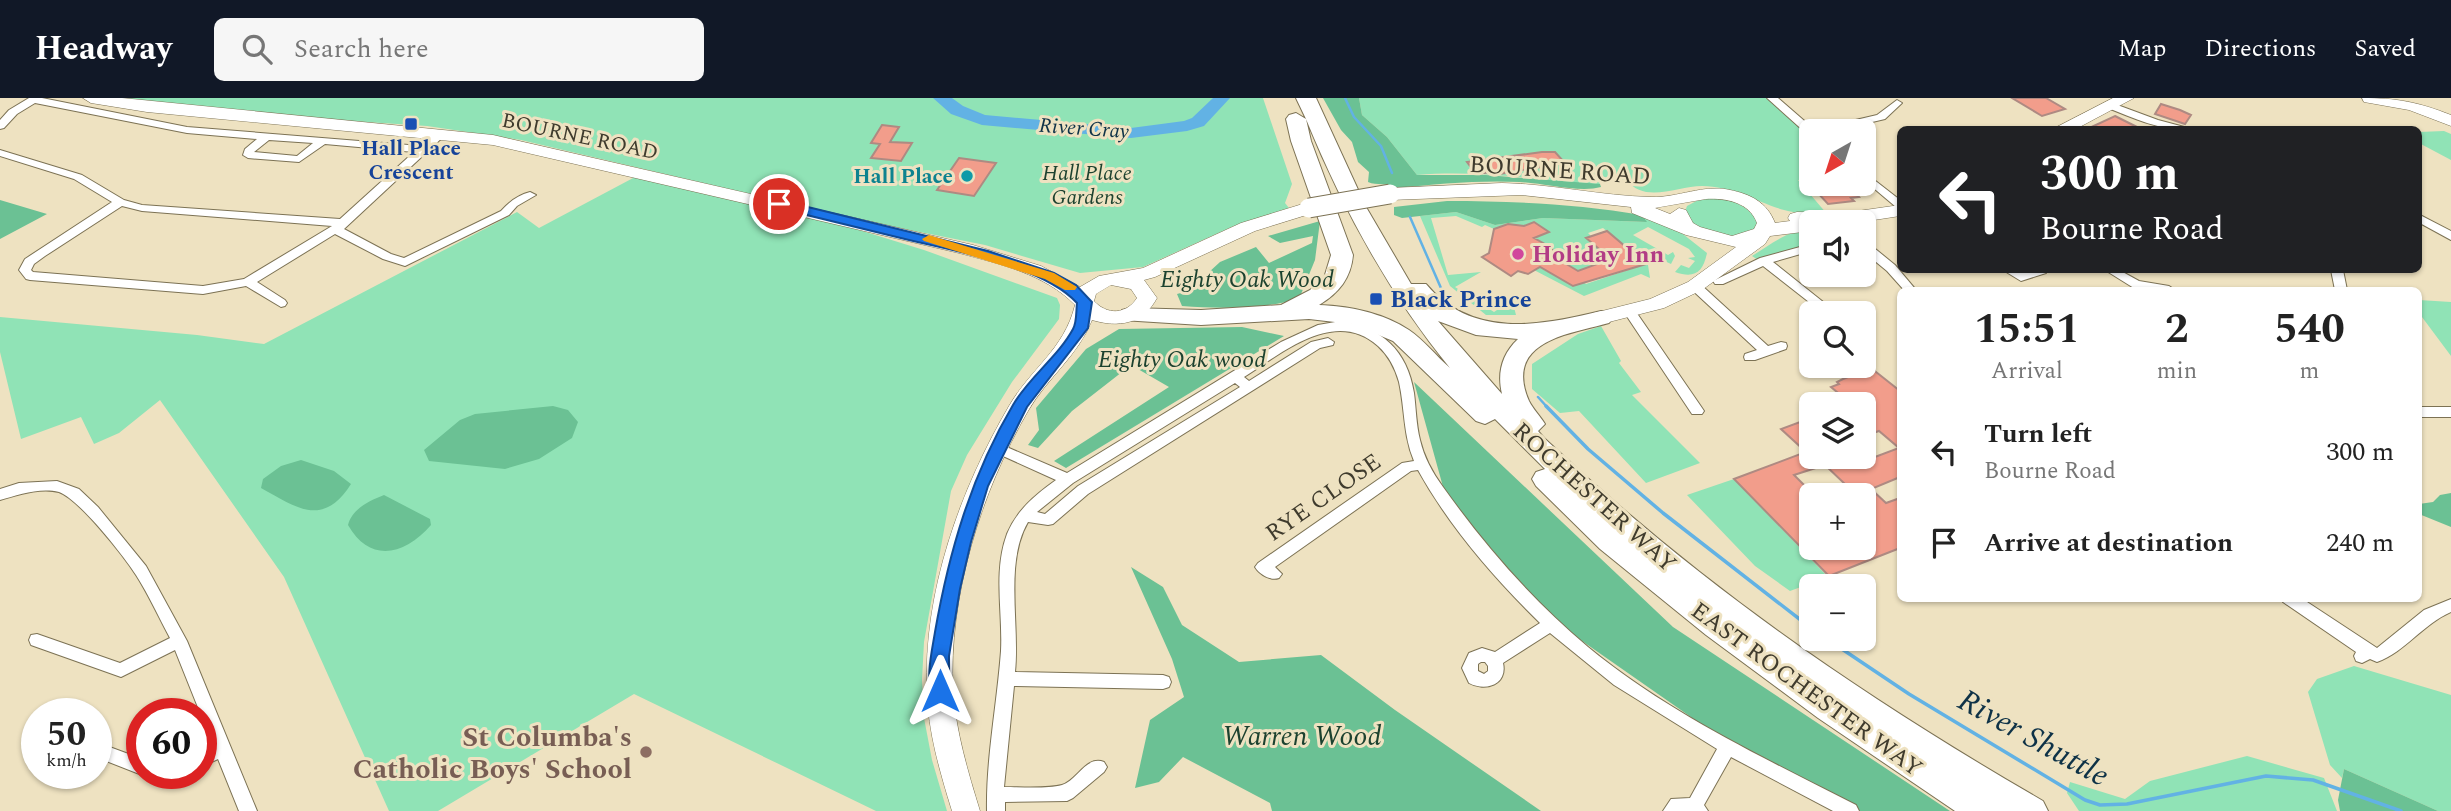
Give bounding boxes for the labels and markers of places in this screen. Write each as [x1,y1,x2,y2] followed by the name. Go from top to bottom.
[403,116,419,132] marker: Hall Place Crescent
[361,133,461,189] place label: Hall Place Crescent
[853,161,953,193] place label: Hall Place
[959,168,975,184] marker: Hall Place
[749,174,809,234] pin
[1532,237,1664,273] place label: Holiday Inn
[1510,246,1526,262] marker: Holiday Inn
[1390,282,1532,318] place label: Black Prince
[1368,291,1384,307] marker: Black Prince
[353,716,632,791] place label: St Columba's Catholic Boys' School
[638,744,654,760] marker: St Columba's Catholic Boys' School

